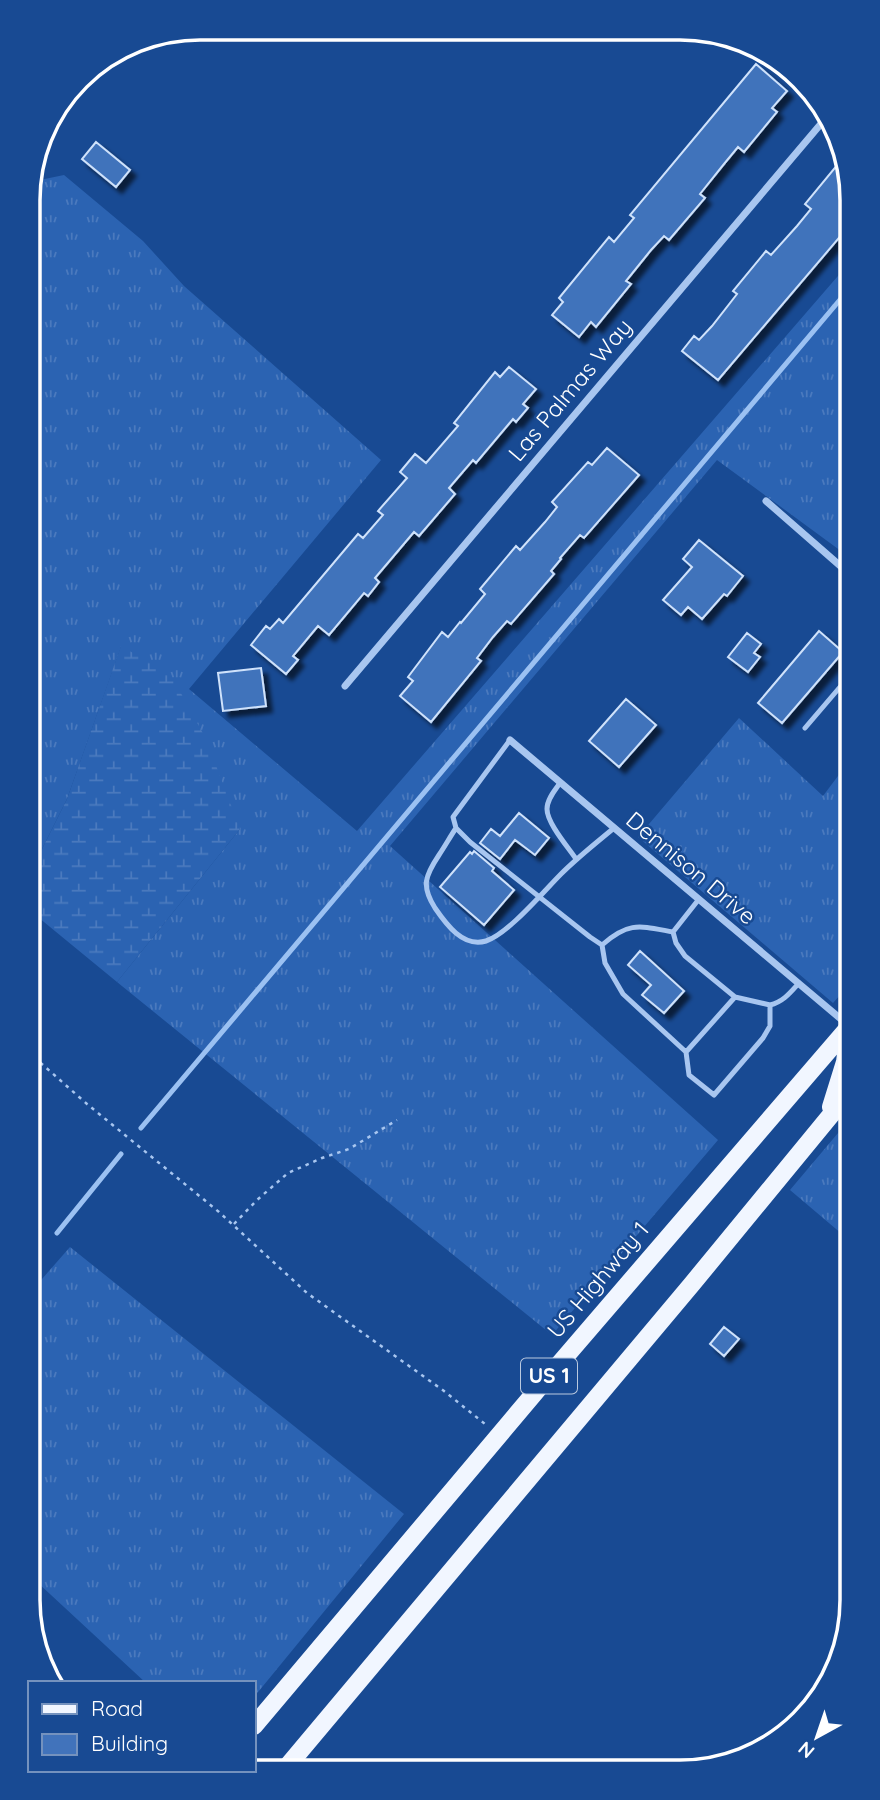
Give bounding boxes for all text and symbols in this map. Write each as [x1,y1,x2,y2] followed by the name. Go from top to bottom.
[502,313,638,467] street label: Las Palmas Way
[620,805,762,930] street label: Dennison Drive
[540,1215,655,1344] street label: US Highway 1
[521,1358,577,1394] road number: US 1
[28,1681,256,1772] legend
[91,1695,143,1721] text: Road
[782,1702,852,1772] north arrow
[91,1730,168,1756] text: Building
[793,1736,819,1764] text: N

